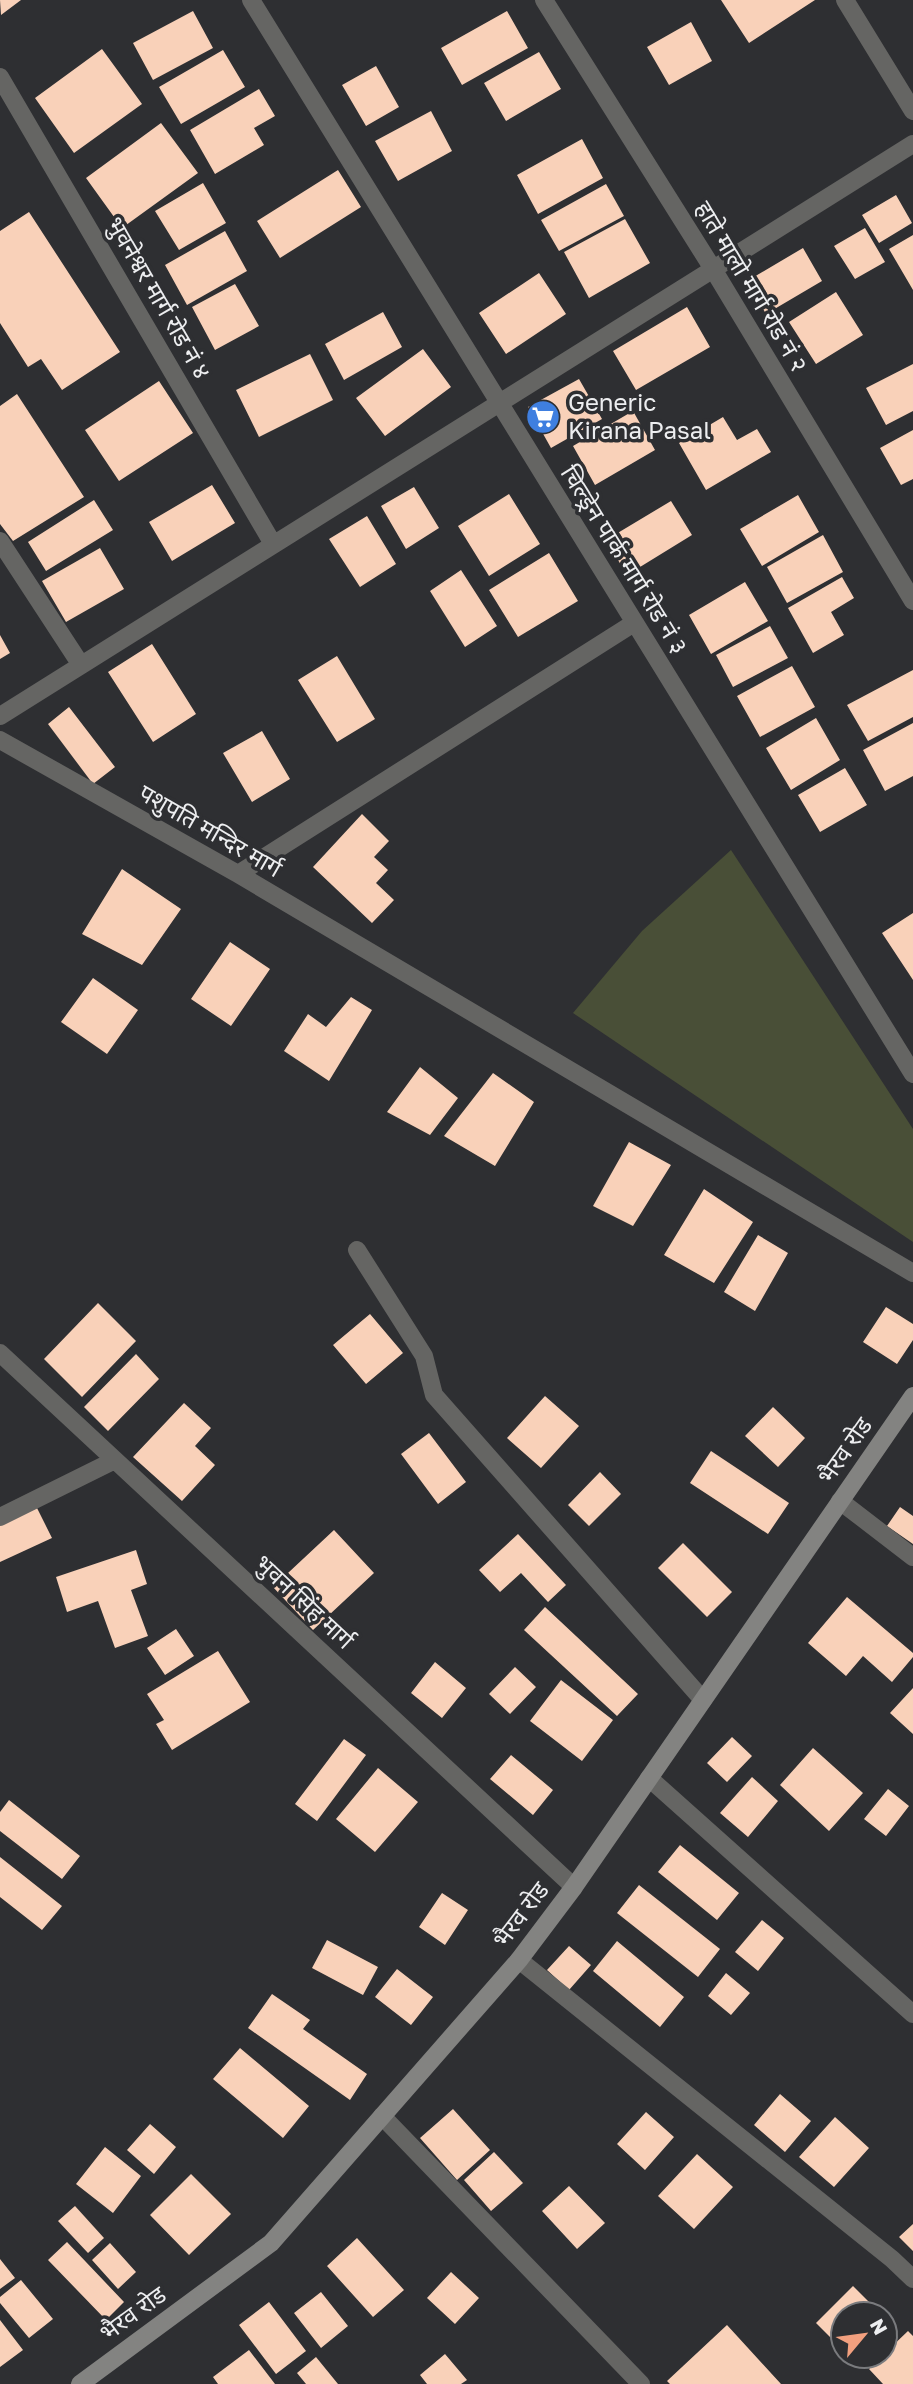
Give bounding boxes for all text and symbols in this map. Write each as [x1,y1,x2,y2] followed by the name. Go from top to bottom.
[690,195,815,377] street label: हाते मालो मार्ग रोड नं २
[99,211,218,385] street label: भुवनेश्वर मार्ग रोड नं ४
[568,387,711,444] place label: Generic Kirana Pasal
[524,398,562,436] supermarket icon: Generic Kirana Pasal
[555,460,695,659] street label: चिल्ड्रेन पार्क मार्ग रोड नं ३
[133,777,288,885] street label: पशुपति मन्दिर मार्ग
[810,1410,878,1489] street label: भैरव रोड
[248,1548,361,1656] street label: भुवन सिंह मार्ग
[486,1875,555,1953] street label: भैरव रोड
[93,2278,172,2347] street label: भैरव रोड
[829,2300,899,2370] north arrow
[866,2315,893,2338] text: N

